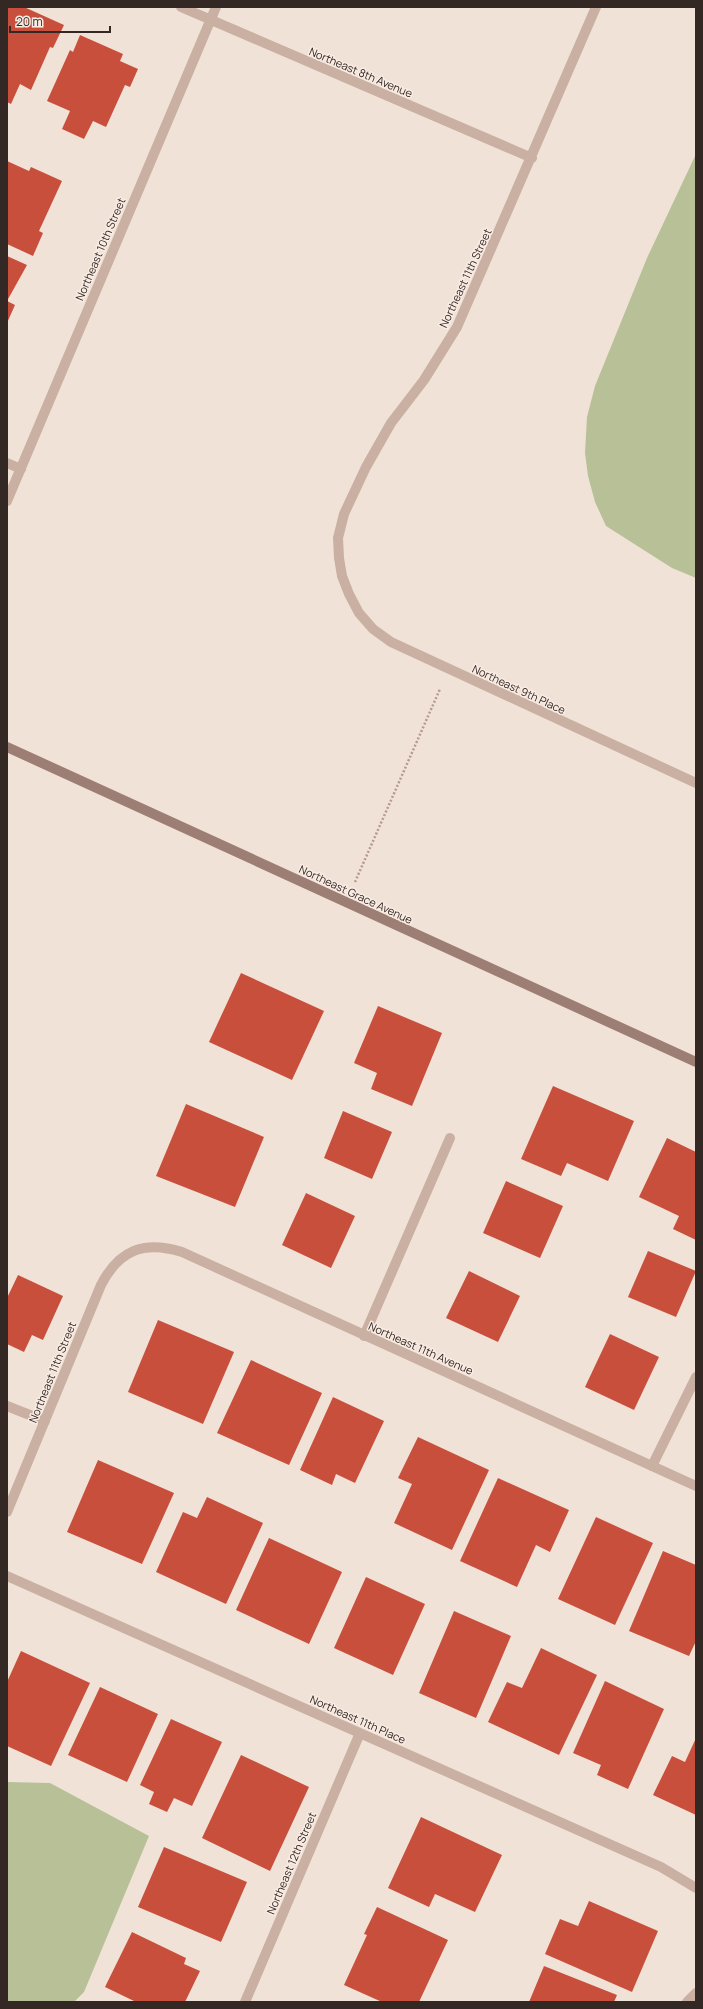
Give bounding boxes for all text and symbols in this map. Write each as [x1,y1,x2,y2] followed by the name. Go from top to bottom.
[10,8,110,34] scale bar
[16,13,43,30] text: 20 m
[307,43,416,101] street label: Northeast 8th Avenue
[72,195,128,303] street label: Northeast 10th Street
[435,226,495,330] street label: Northeast 11th Street
[470,661,569,717] street label: Northeast 9th Place
[297,861,416,927] street label: Northeast Grace Avenue
[366,1318,476,1378] street label: Northeast 11th Avenue
[25,1319,79,1425] street label: Northeast 11th Street
[308,1691,409,1747] street label: Northeast 11th Place
[263,1810,319,1916] street label: Northeast 12th Street

